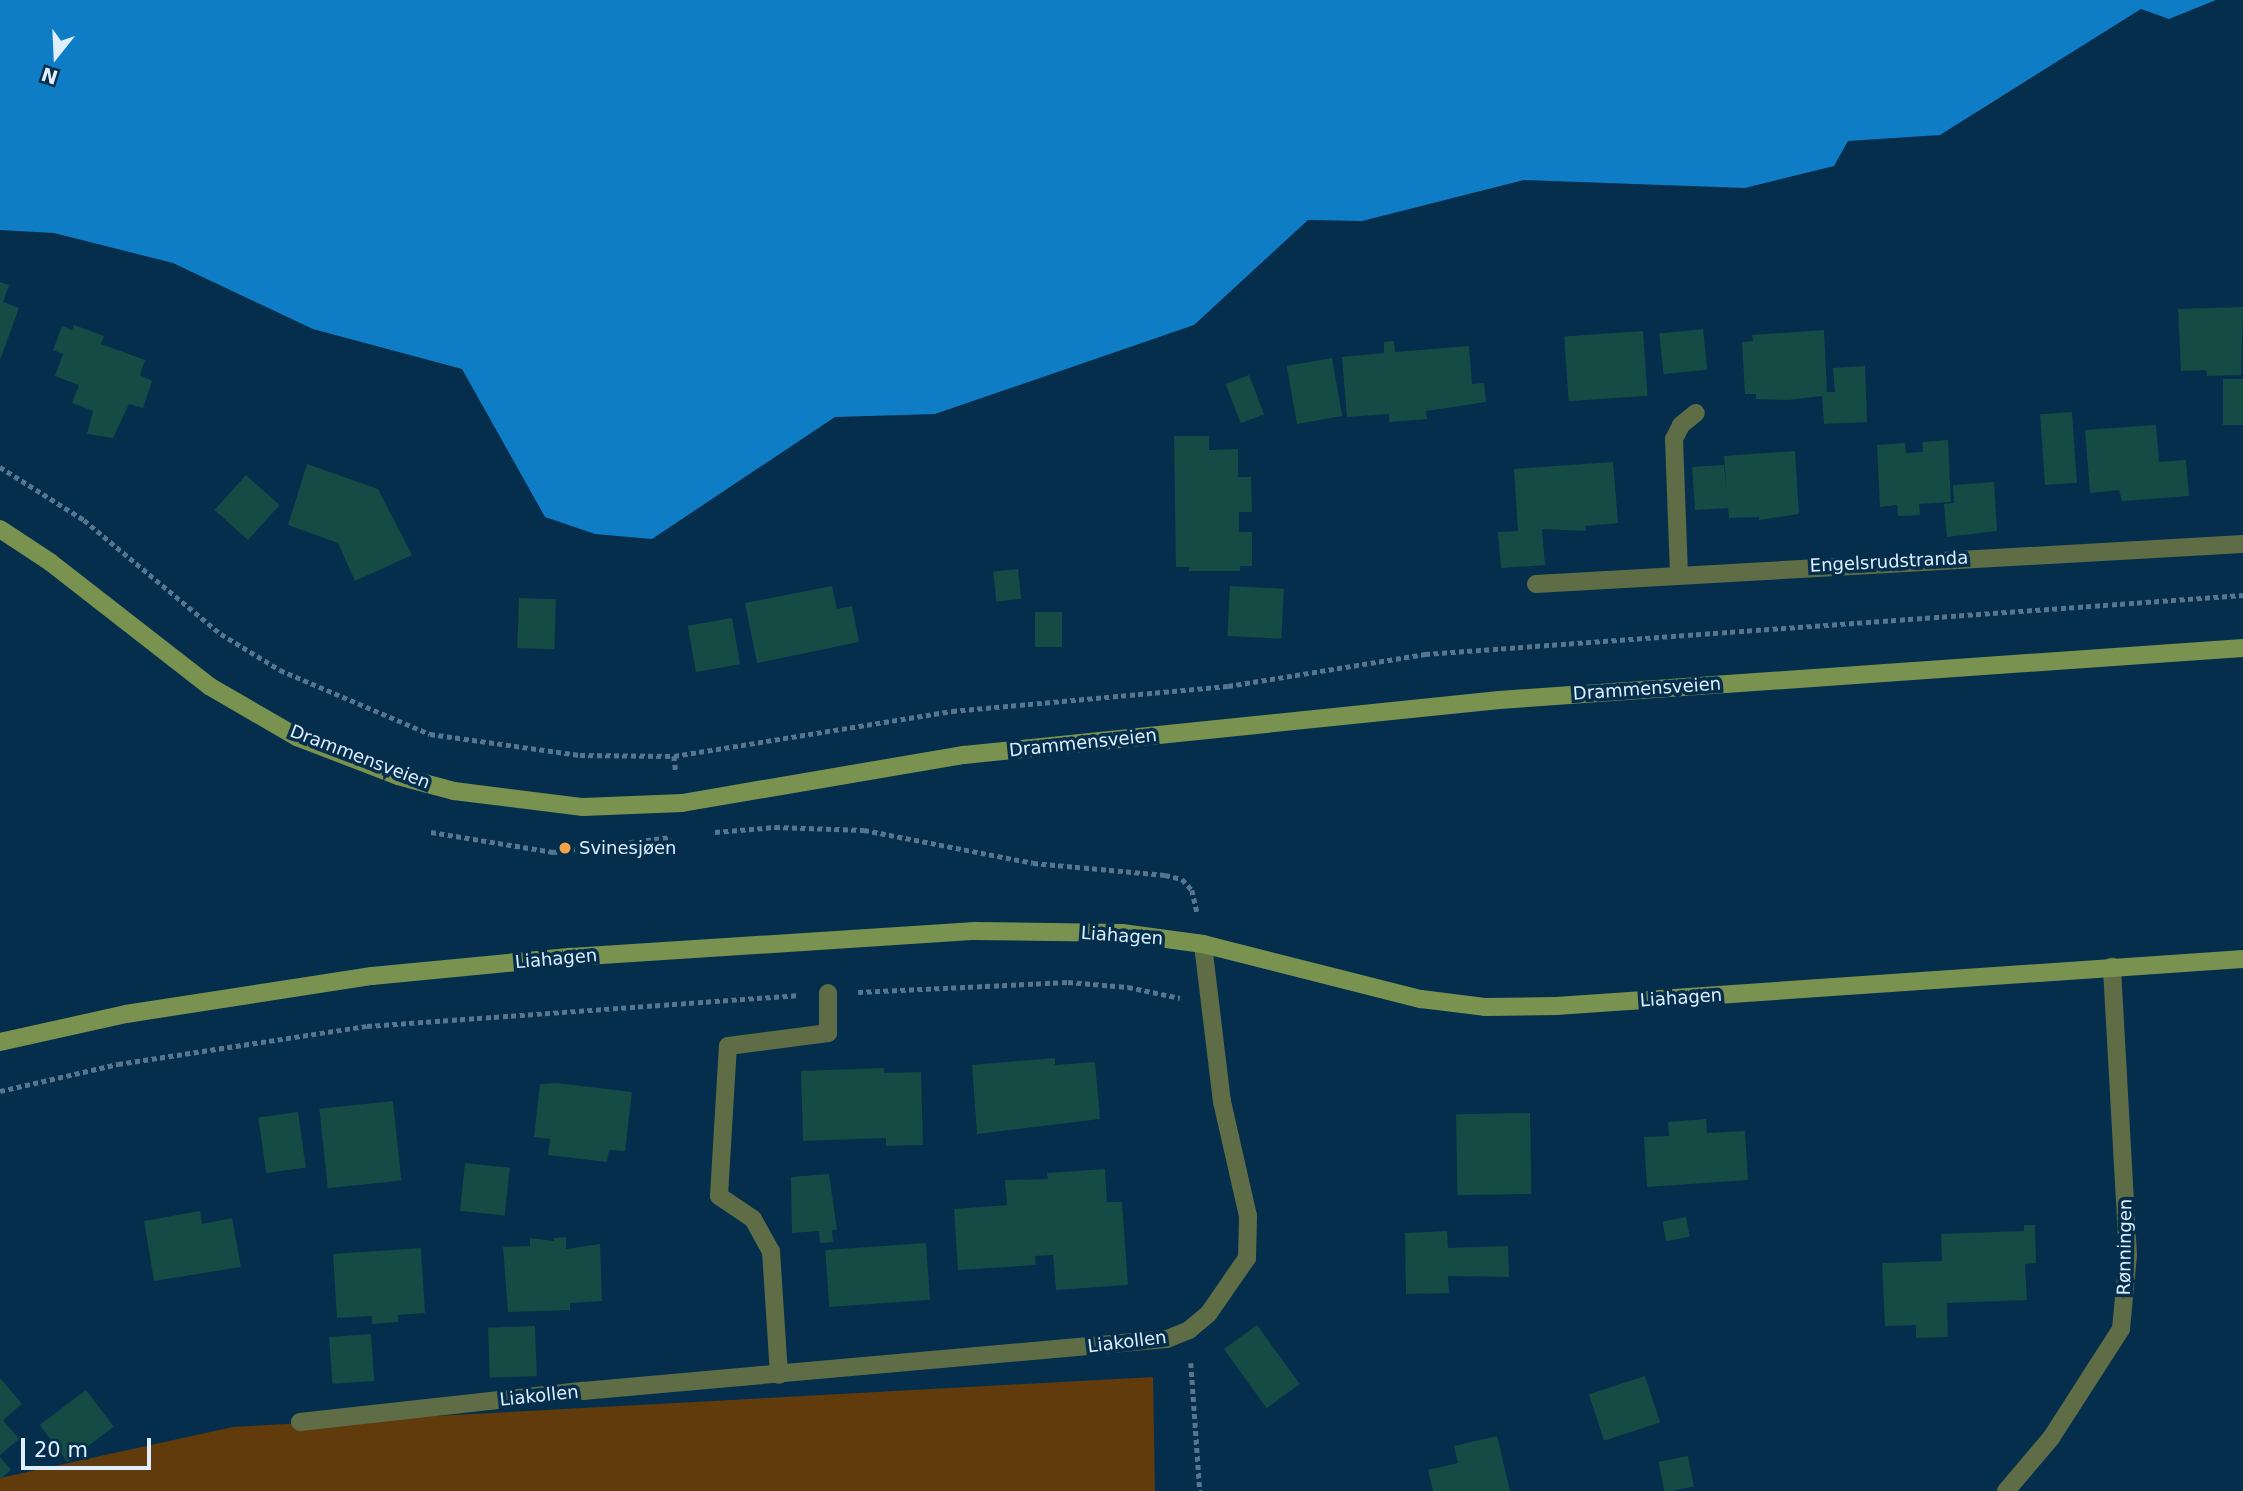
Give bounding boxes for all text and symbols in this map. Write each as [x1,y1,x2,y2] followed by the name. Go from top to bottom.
[21,21,91,91] north arrow
[39,63,60,89] text: N
[1809,547,1969,577] street label: Engelsrudstranda
[1572,673,1722,705] street label: Drammensveien
[287,720,433,794] street label: Drammensveien
[1008,725,1158,761] street label: Drammensveien
[579,837,676,859] place label: Svinesjøen
[557,840,573,856] marker: Svinesjøen
[1080,922,1164,950] street label: Liahagen
[514,945,598,973] street label: Liahagen
[1639,984,1723,1012] street label: Liahagen
[2113,1198,2137,1296] street label: Rønningen
[1086,1326,1168,1358] street label: Liakollen
[498,1381,580,1411] street label: Liakollen
[24,1424,154,1468] scale bar
[34,1438,88,1462] text: 20 m

